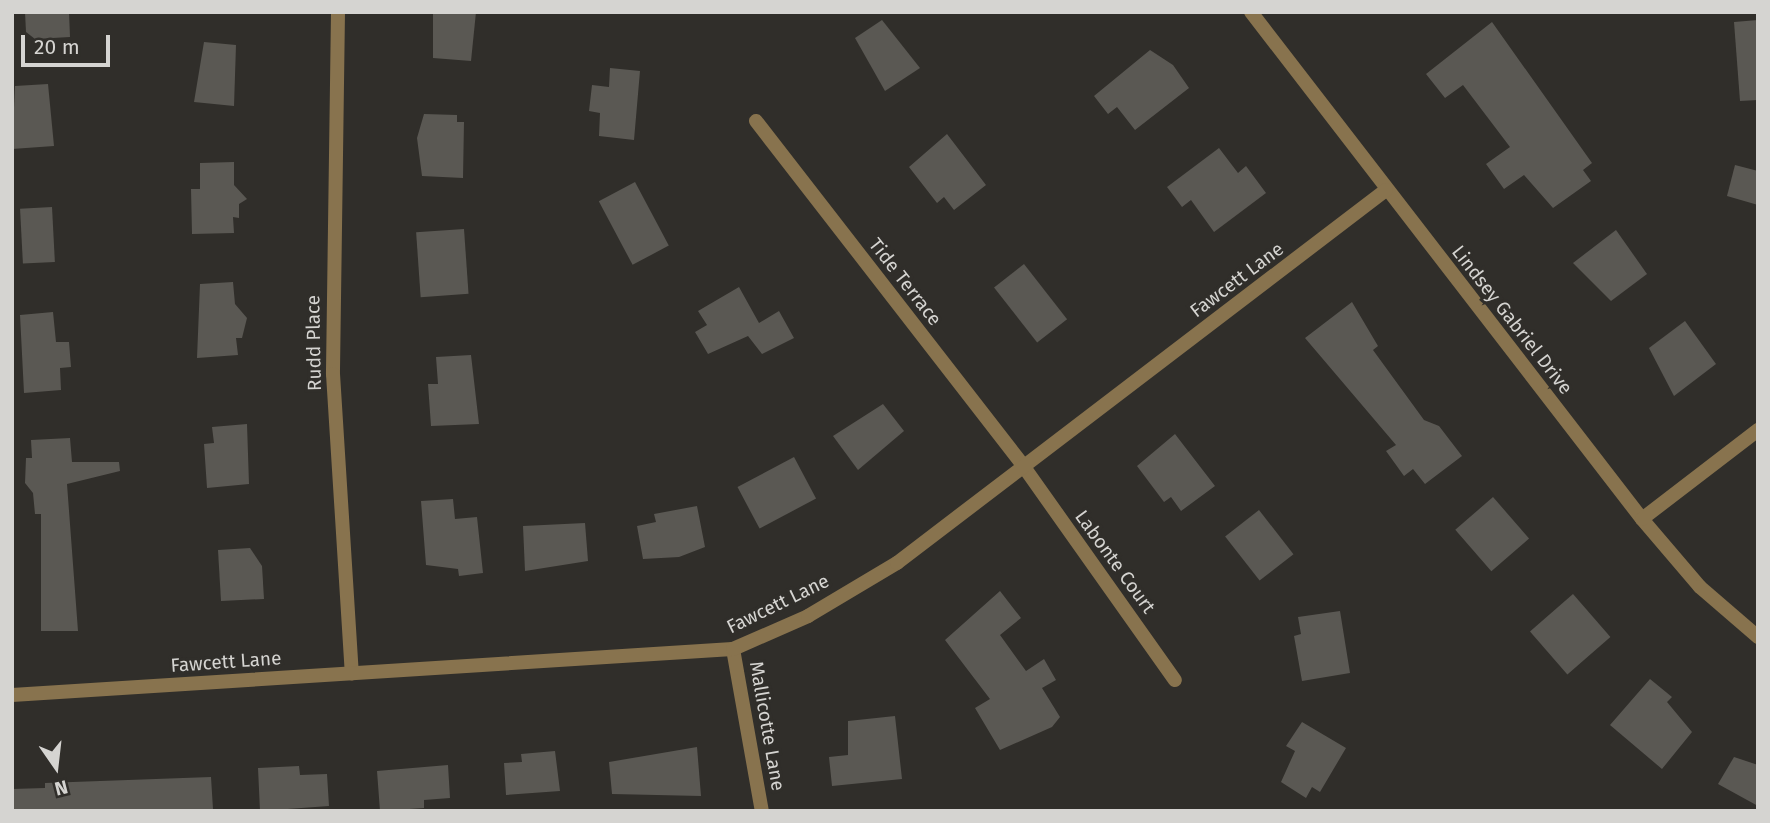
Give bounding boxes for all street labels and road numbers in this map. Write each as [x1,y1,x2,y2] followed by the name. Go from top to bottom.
[864,234,946,330] street label: Tide Terrace
[1186,238,1288,322] street label: Fawcett Lane
[1447,241,1577,399] street label: Lindsey Gabriel Drive
[302,295,326,391] street label: Rudd Place
[1070,506,1160,618] street label: Labonte Court
[723,569,833,639] street label: Fawcett Lane
[170,647,282,677] street label: Fawcett Lane
[744,659,790,793] street label: Mallicotte Lane

